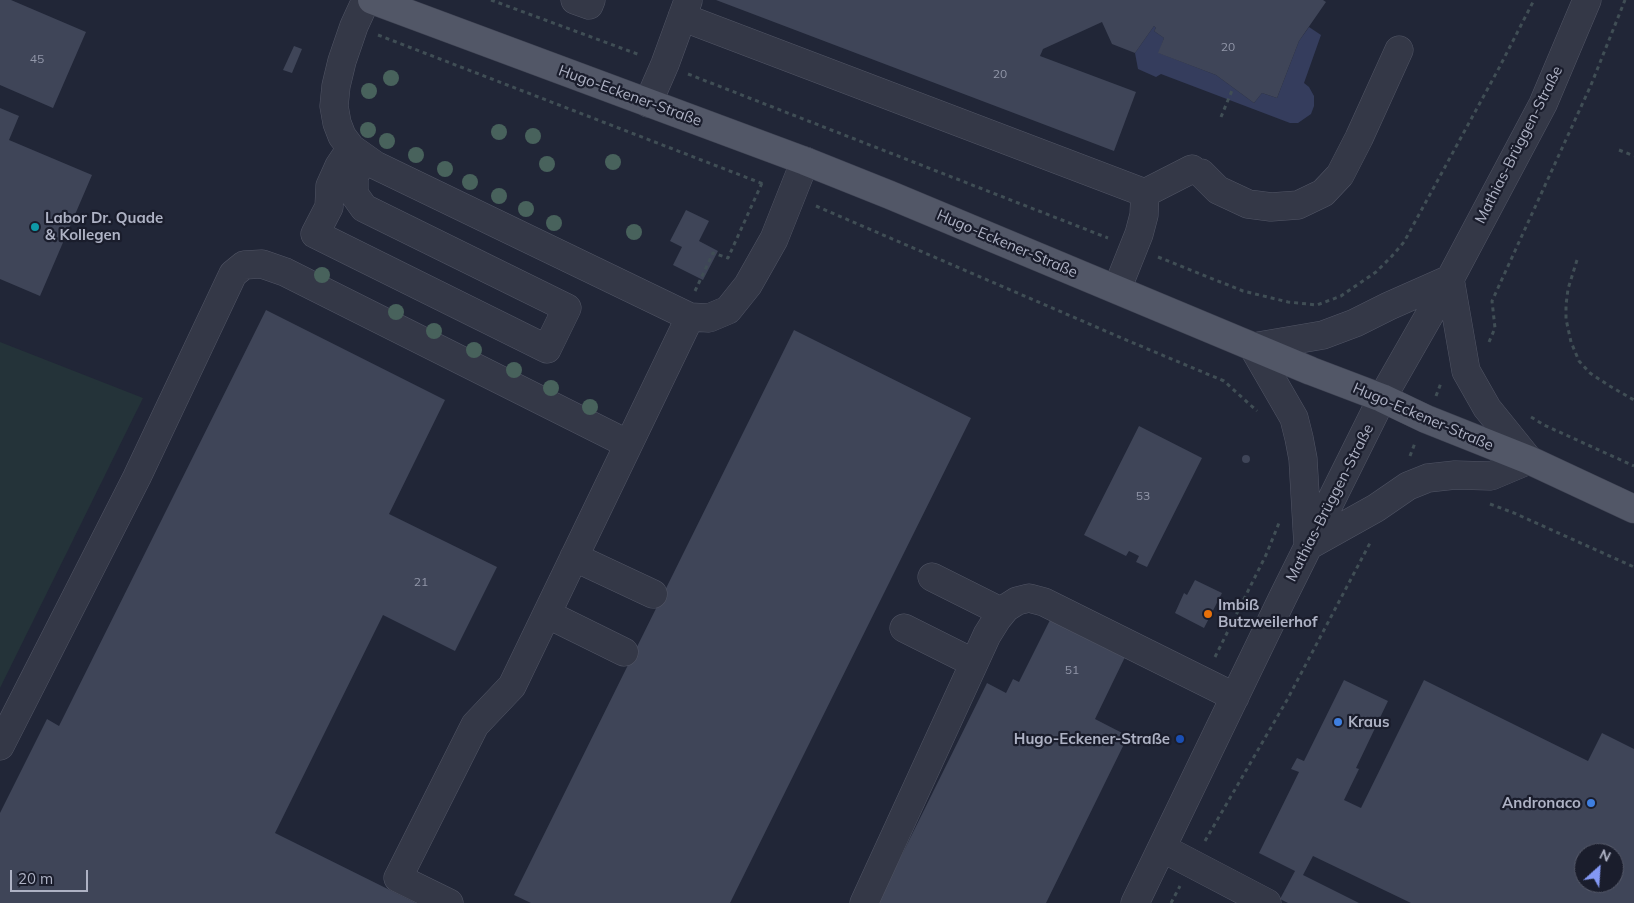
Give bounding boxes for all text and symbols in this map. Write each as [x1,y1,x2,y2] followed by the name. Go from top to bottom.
[1221,40,1235,54] house number: 20
[30,52,44,66] house number: 45
[556,62,704,130] street label: Hugo-Eckener-Straße
[1471,63,1567,227] street label: Mathias-Brüggen-Straße
[993,67,1007,81] house number: 20
[934,206,1080,282] street label: Hugo-Eckener-Straße
[45,209,163,244] place label: Labor Dr. Quade & Kollegen
[29,221,41,233] marker: Labor Dr. Quade & Kollegen
[1350,379,1496,455] street label: Hugo-Eckener-Straße
[1282,421,1378,585] street label: Mathias-Brüggen-Straße
[1136,489,1150,503] house number: 53
[414,575,428,589] house number: 21
[1218,596,1317,631] place label: Imbiß Butzweilerhof
[1202,608,1214,620] marker: Imbiß Butzweilerhof
[1065,663,1079,677] house number: 51
[1348,713,1390,731] place label: Kraus
[1332,716,1344,728] marker: Kraus
[1014,730,1170,748] place label: Hugo-Eckener-Straße
[1174,733,1186,745] marker: Hugo-Eckener-Straße
[1502,794,1581,812] place label: Andronaco
[1585,797,1597,809] marker: Andronaco
[1574,843,1624,893] north arrow
[1596,845,1614,866] text: N
[12,860,90,892] scale bar
[18,869,53,888] text: 20 m

